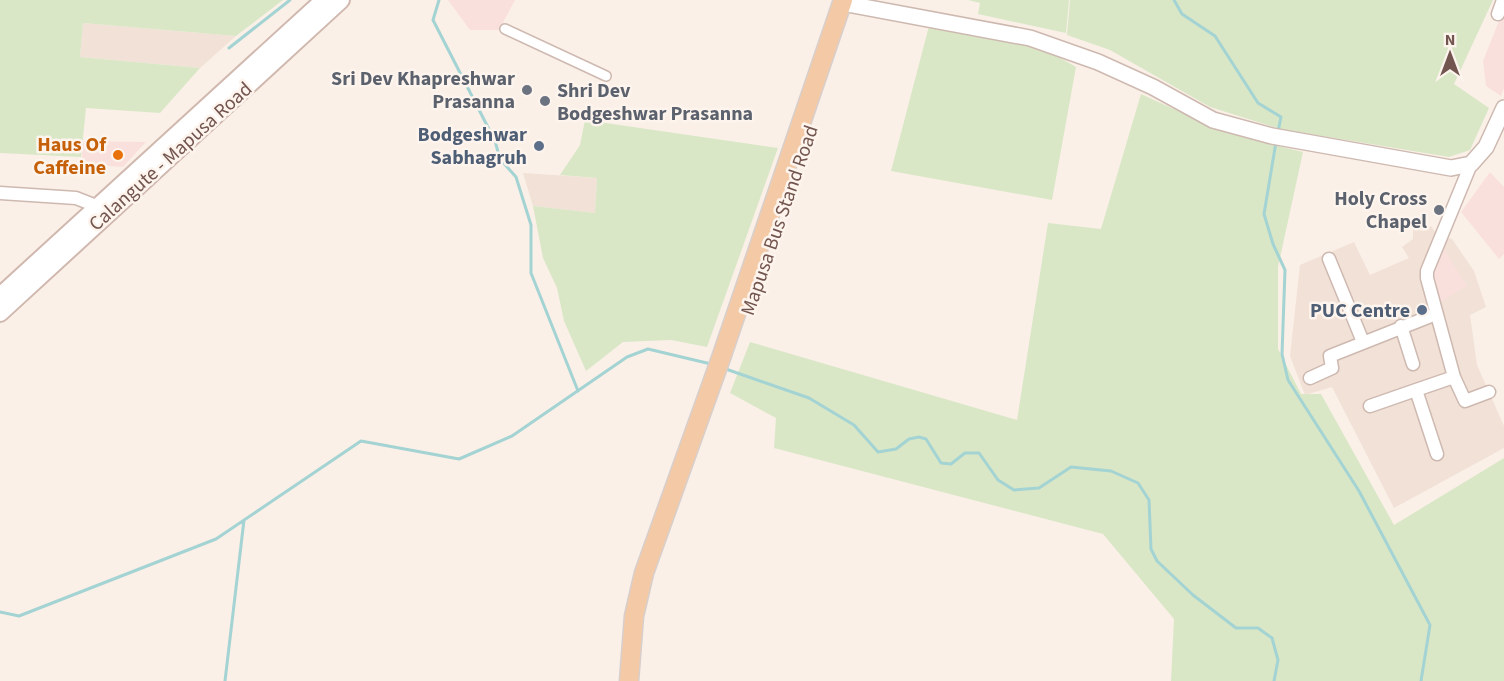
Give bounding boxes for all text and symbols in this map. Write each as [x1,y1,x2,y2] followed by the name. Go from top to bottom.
[1420,24,1480,84] north arrow
[1445,29,1455,51] text: N
[331,65,515,116] place label: Sri Dev Khapreshwar Prasanna
[83,76,259,238] street label: Calangute - Mapusa Road
[557,77,753,128] place label: Shri Dev Bodgeshwar Prasanna
[520,83,534,97] marker: Sri Dev Khapreshwar Prasanna
[538,94,552,108] marker: Shri Dev Bodgeshwar Prasanna
[418,121,527,172] place label: Bodgeshwar Sabhagruh
[734,121,826,319] street label: Mapusa Bus Stand Road
[33,131,107,182] place label: Haus Of Caffeine
[532,139,546,153] marker: Bodgeshwar Sabhagruh
[111,148,125,162] marker: Haus Of Caffeine
[1334,185,1427,236] place label: Holy Cross Chapel
[1432,203,1446,217] marker: Holy Cross Chapel
[1310,297,1410,325] place label: PUC Centre
[1415,303,1429,317] marker: PUC Centre

